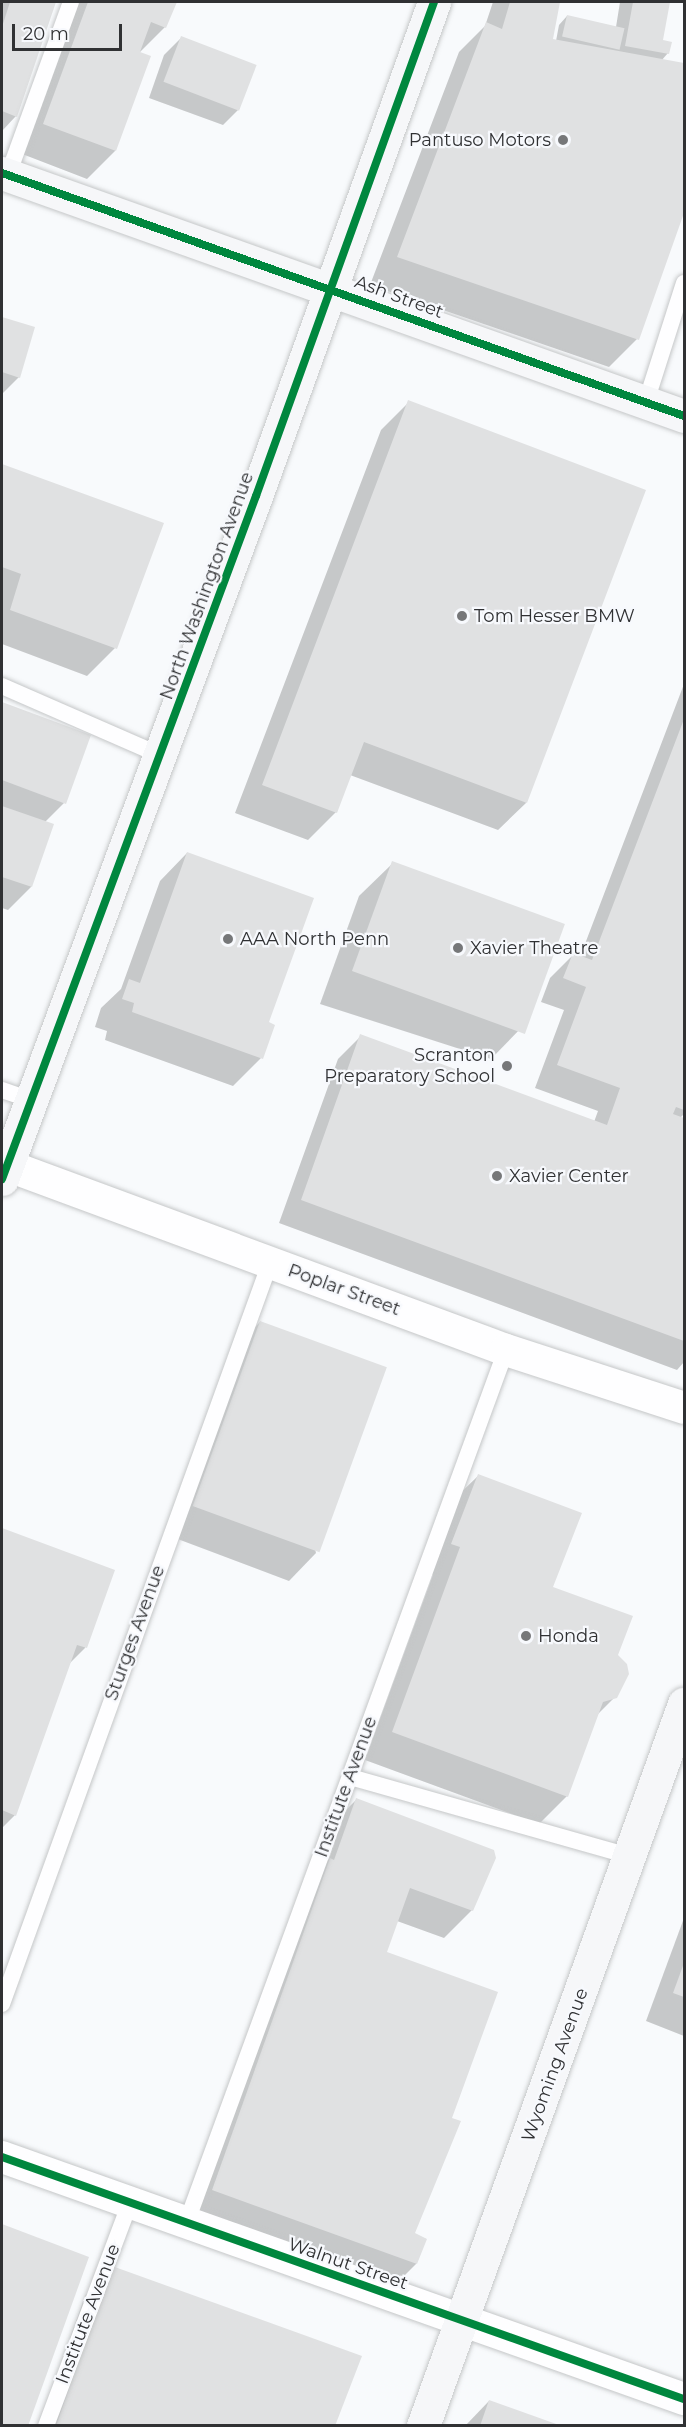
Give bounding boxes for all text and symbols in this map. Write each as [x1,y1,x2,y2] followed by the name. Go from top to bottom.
[15,12,124,50] scale bar
[23,23,69,45] text: 20 m
[409,129,551,151] place label: Pantuso Motors
[556,133,570,147] marker: Pantuso Motors
[352,271,446,323] street label: Ash Street
[156,469,258,703] street label: North Washington Avenue
[474,605,635,627] place label: Tom Hesser BMW
[455,609,469,623] marker: Tom Hesser BMW
[240,928,389,950] place label: AAA North Penn
[221,932,235,946] marker: AAA North Penn
[470,937,598,959] place label: Xavier Theatre
[451,941,465,955] marker: Xavier Theatre
[324,1045,495,1088] place label: Scranton Preparatory School
[500,1059,514,1073] marker: Scranton Preparatory School
[509,1165,629,1187] place label: Xavier Center
[490,1169,504,1183] marker: Xavier Center
[285,1260,403,1320] street label: Poplar Street
[101,1563,169,1703] street label: Sturges Avenue
[538,1625,599,1647] place label: Honda
[519,1629,533,1643] marker: Honda
[310,1714,382,1860] street label: Institute Avenue
[517,1985,593,2145] street label: Wyoming Avenue
[285,2233,411,2295] street label: Walnut Street
[51,2241,125,2387] street label: Institute Avenue

